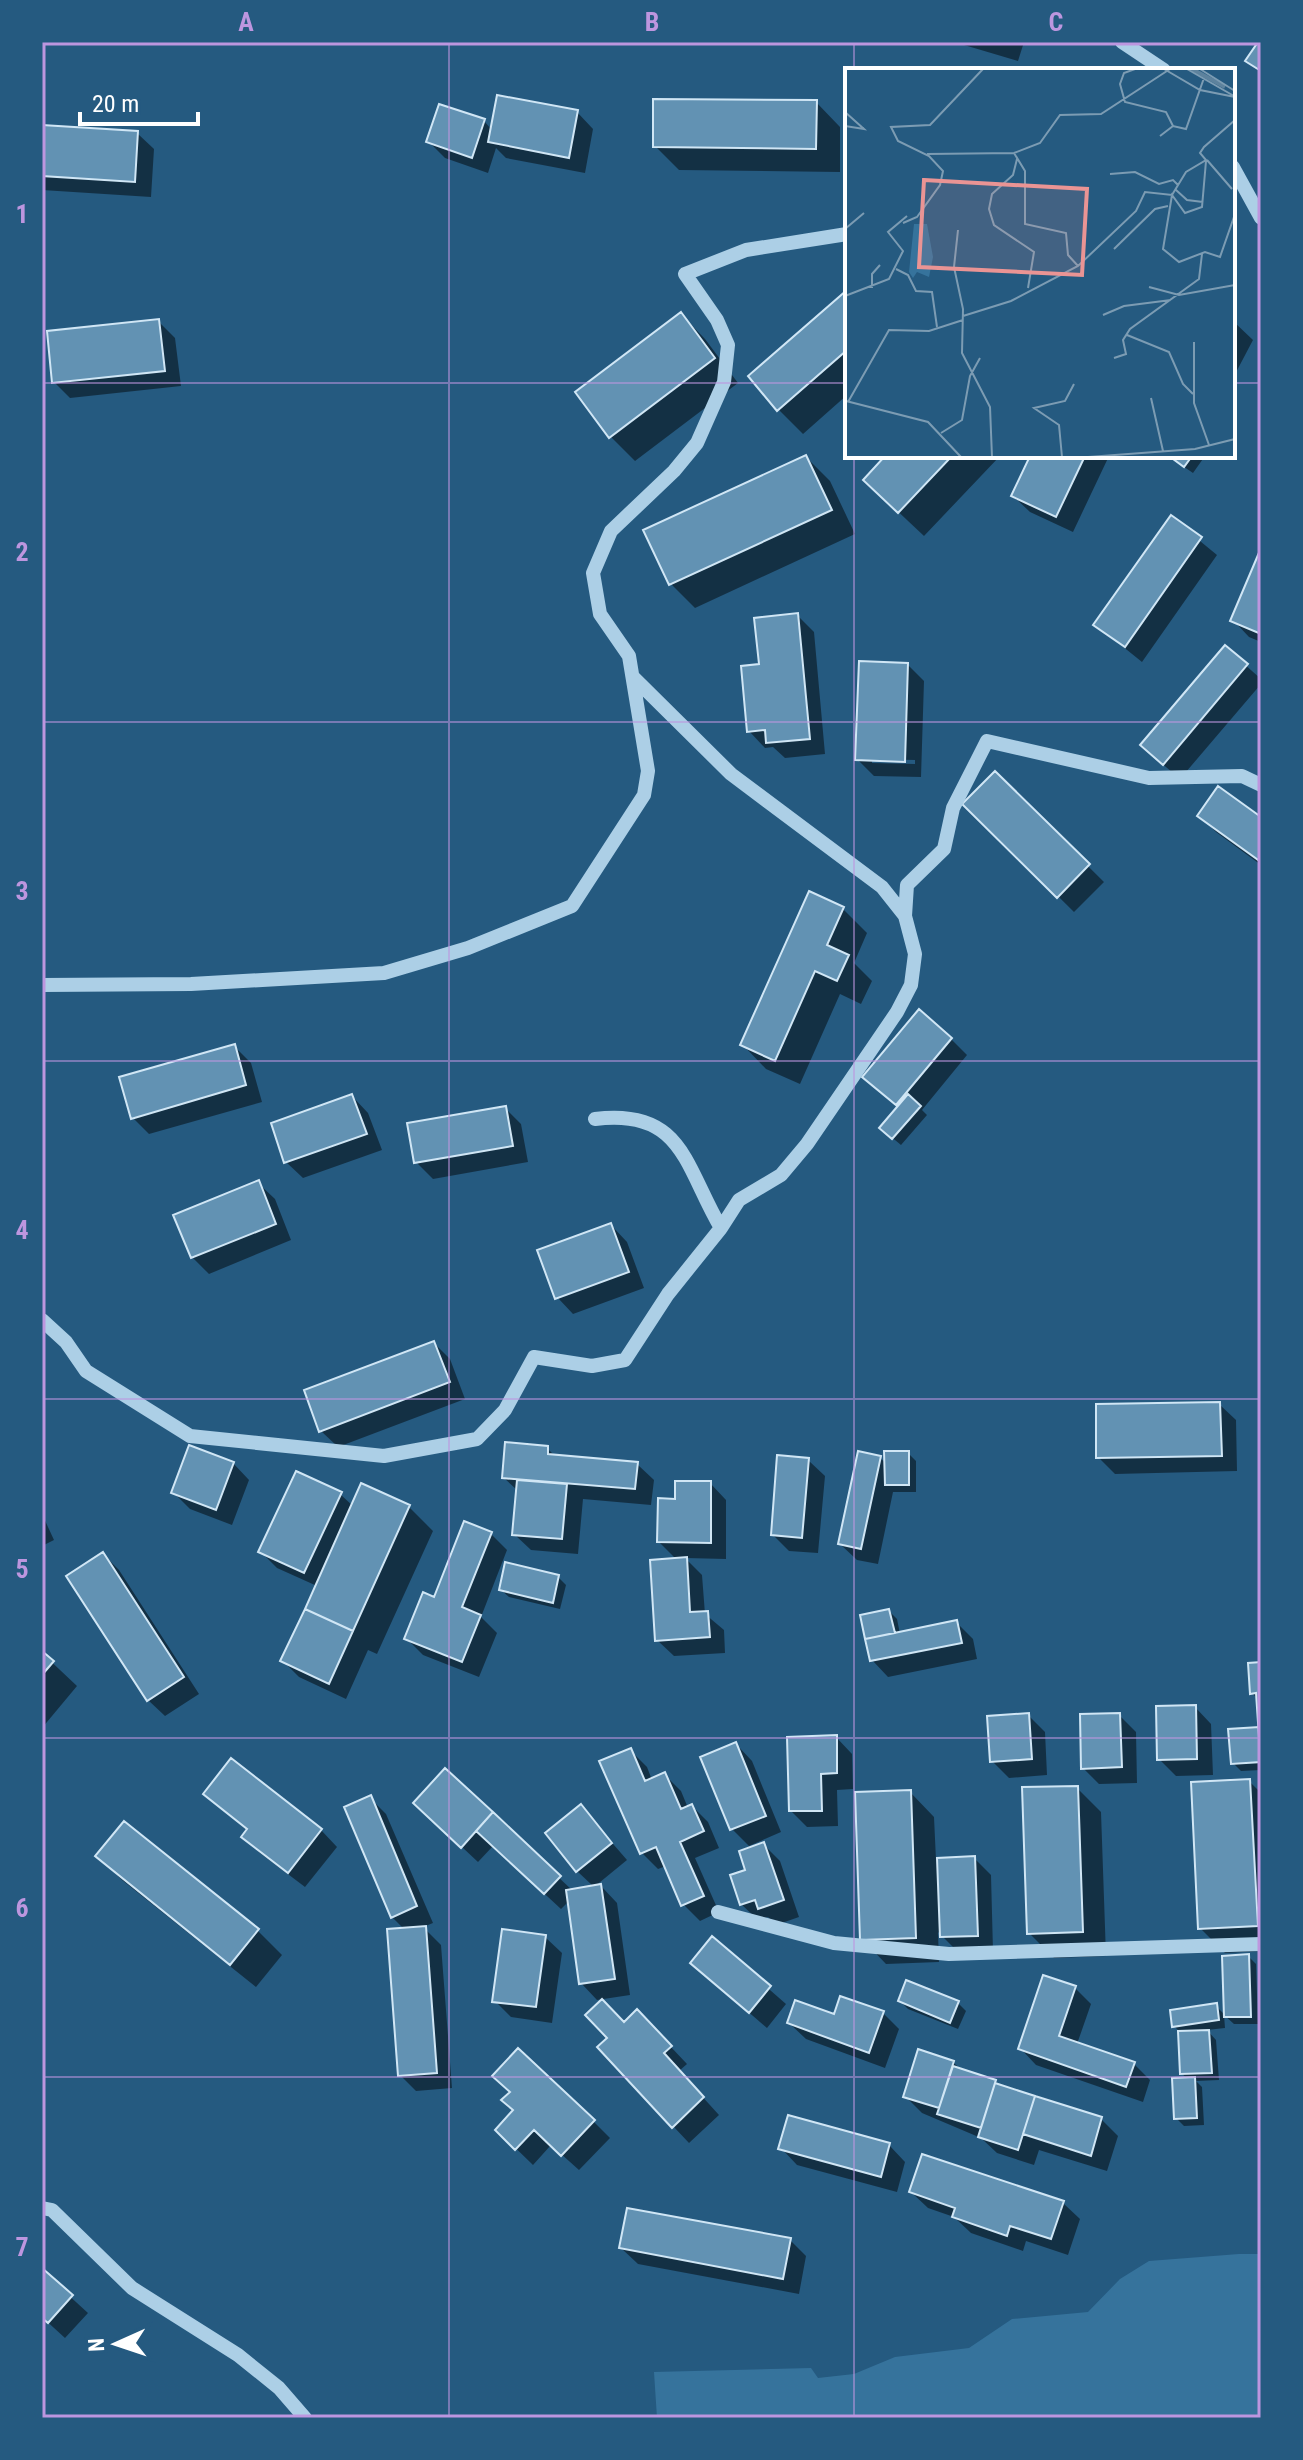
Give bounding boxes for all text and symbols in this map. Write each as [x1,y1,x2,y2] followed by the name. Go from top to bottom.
[238,7,254,37] text: A
[645,7,659,37] text: B
[1049,7,1064,37] text: C
[845,68,1235,458] inset map
[80,76,198,126] scale bar
[92,90,139,118] text: 20 m
[15,199,29,229] text: 1
[15,537,29,567] text: 2
[15,876,29,906] text: 3
[15,1215,29,1245] text: 4
[15,1554,29,1584] text: 5
[15,1893,29,1923] text: 6
[15,2232,29,2262] text: 7
[76,2304,156,2384] north arrow
[84,2338,109,2352] text: N

